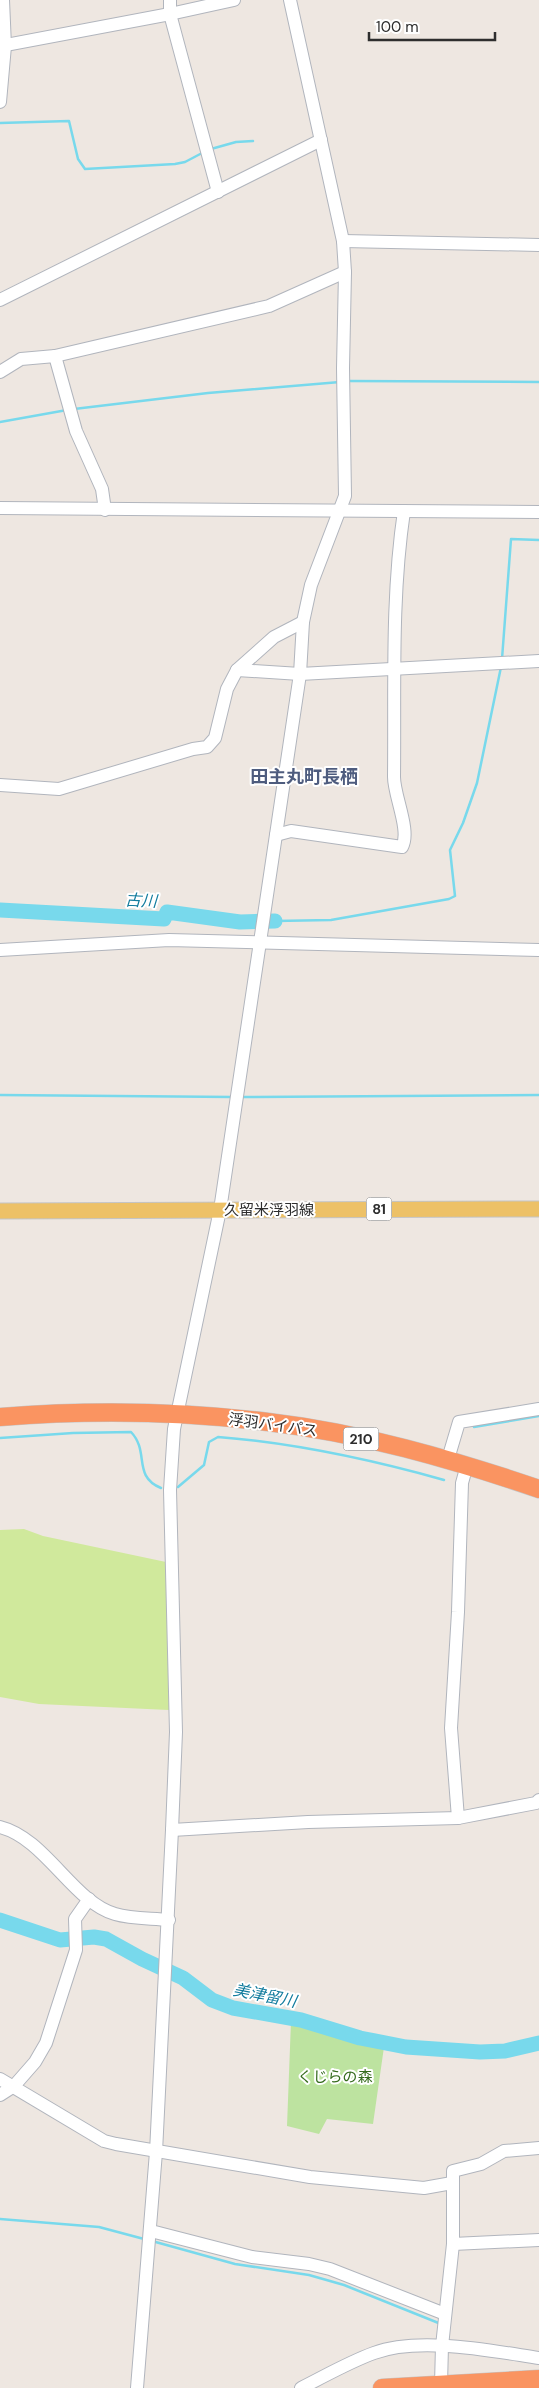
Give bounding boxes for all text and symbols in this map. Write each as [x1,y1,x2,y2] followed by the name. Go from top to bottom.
[369,10,495,42] scale bar
[376,17,419,37] text: 100 m
[250,765,358,789] district label: 田主丸町長栖
[124,889,159,912] water label: 古川
[366,1198,392,1220] road number: 81
[224,1200,314,1220] street label: 久留米浮羽線
[227,1409,319,1441] street label: 浮羽バイパス
[344,1428,378,1450] road number: 210
[231,1979,300,2012] water label: 美津留川
[297,2067,373,2087] park label: くじらの森

